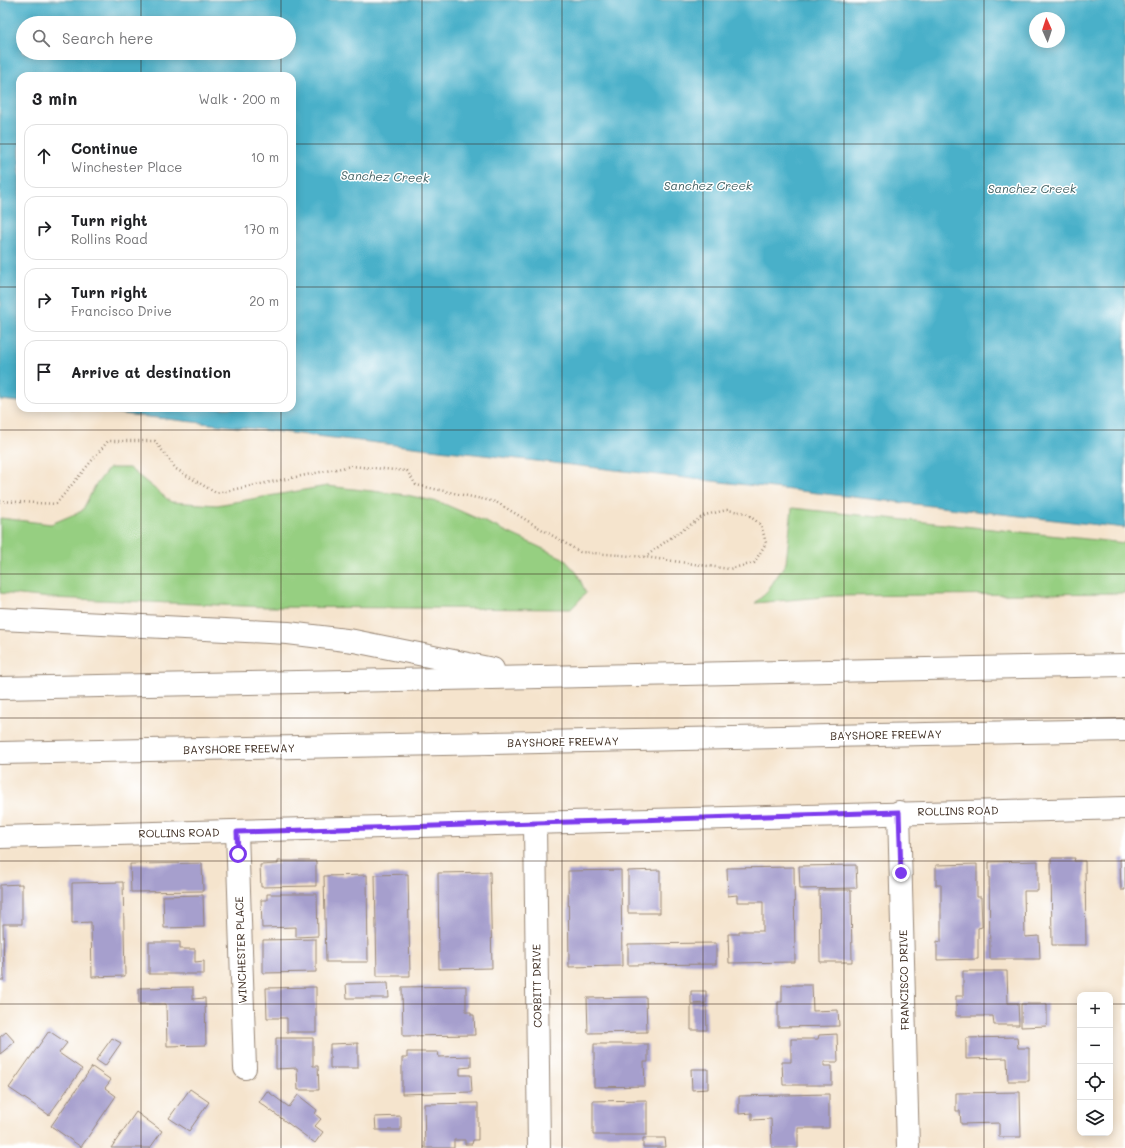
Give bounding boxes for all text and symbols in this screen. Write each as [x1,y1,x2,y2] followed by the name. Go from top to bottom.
[1029,12,1065,48] north arrow
[16,16,296,60] search box
[30,27,52,49] icon: search
[62,28,153,48] text: Search here
[32,87,77,109] text: 3 min
[199,90,280,107] text: Walk · 200 m
[71,138,138,158] text: Continue
[33,145,55,167] icon: ahead
[251,148,279,165] text: 10 m
[71,158,182,175] text: Winchester Place
[341,166,430,186] water label: Sanchez Creek
[664,177,753,193] water label: Sanchez Creek
[988,180,1077,196] water label: Sanchez Creek
[71,210,148,230] text: Turn right
[33,217,55,239] icon: right
[243,220,279,237] text: 170 m
[71,230,148,247] text: Rollins Road
[71,282,148,302] text: Turn right
[33,289,55,311] icon: right
[249,292,279,309] text: 20 m
[71,302,172,319] text: Francisco Drive
[33,361,55,383] icon: arrive
[71,362,231,382] text: Arrive at destination
[830,726,942,743] street label: BAYSHORE FREEWAY
[507,733,619,750] street label: BAYSHORE FREEWAY
[183,740,295,757] street label: BAYSHORE FREEWAY
[917,802,999,819] street label: ROLLINS ROAD
[138,824,220,841] street label: ROLLINS ROAD
[229,845,247,863] route start
[892,864,910,882] route end
[231,896,250,1004] street label: WINCHESTER PLACE
[895,930,912,1030] street label: FRANCISCO DRIVE
[528,944,545,1028] street label: CORBITT DRIVE
[1077,992,1113,1136] map controls
[1077,992,1113,1028] button: +
[1077,1028,1113,1064] button: −
[1077,1064,1113,1100] button: locate
[1077,1100,1113,1136] button: layers

